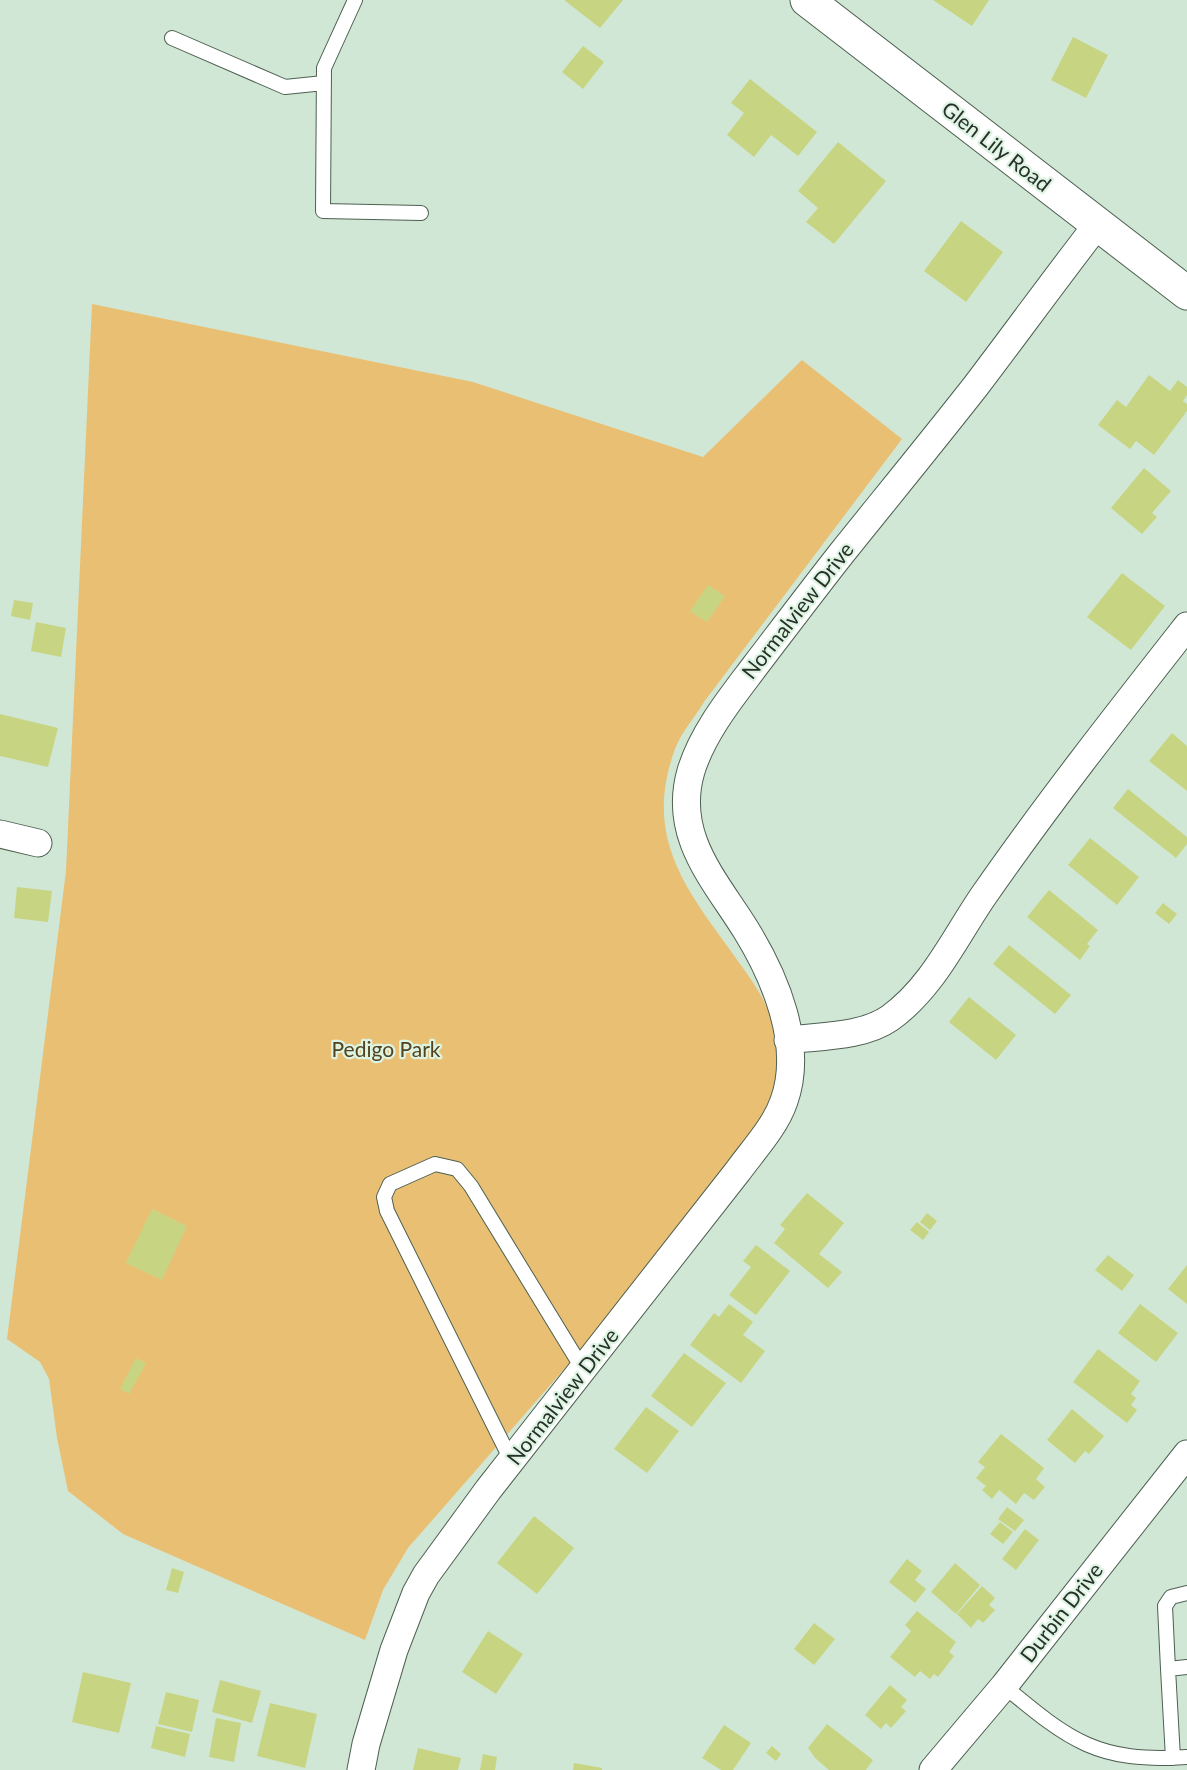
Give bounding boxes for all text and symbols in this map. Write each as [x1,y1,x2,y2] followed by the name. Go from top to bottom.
[937,96,1056,196] street label: Glen Lily Road
[736,537,858,683] street label: Normalview Drive
[331,1036,441,1061] park label: Pedigo Park
[501,1323,623,1469] street label: Normalview Drive
[1014,1557,1107,1667] street label: Durbin Drive

